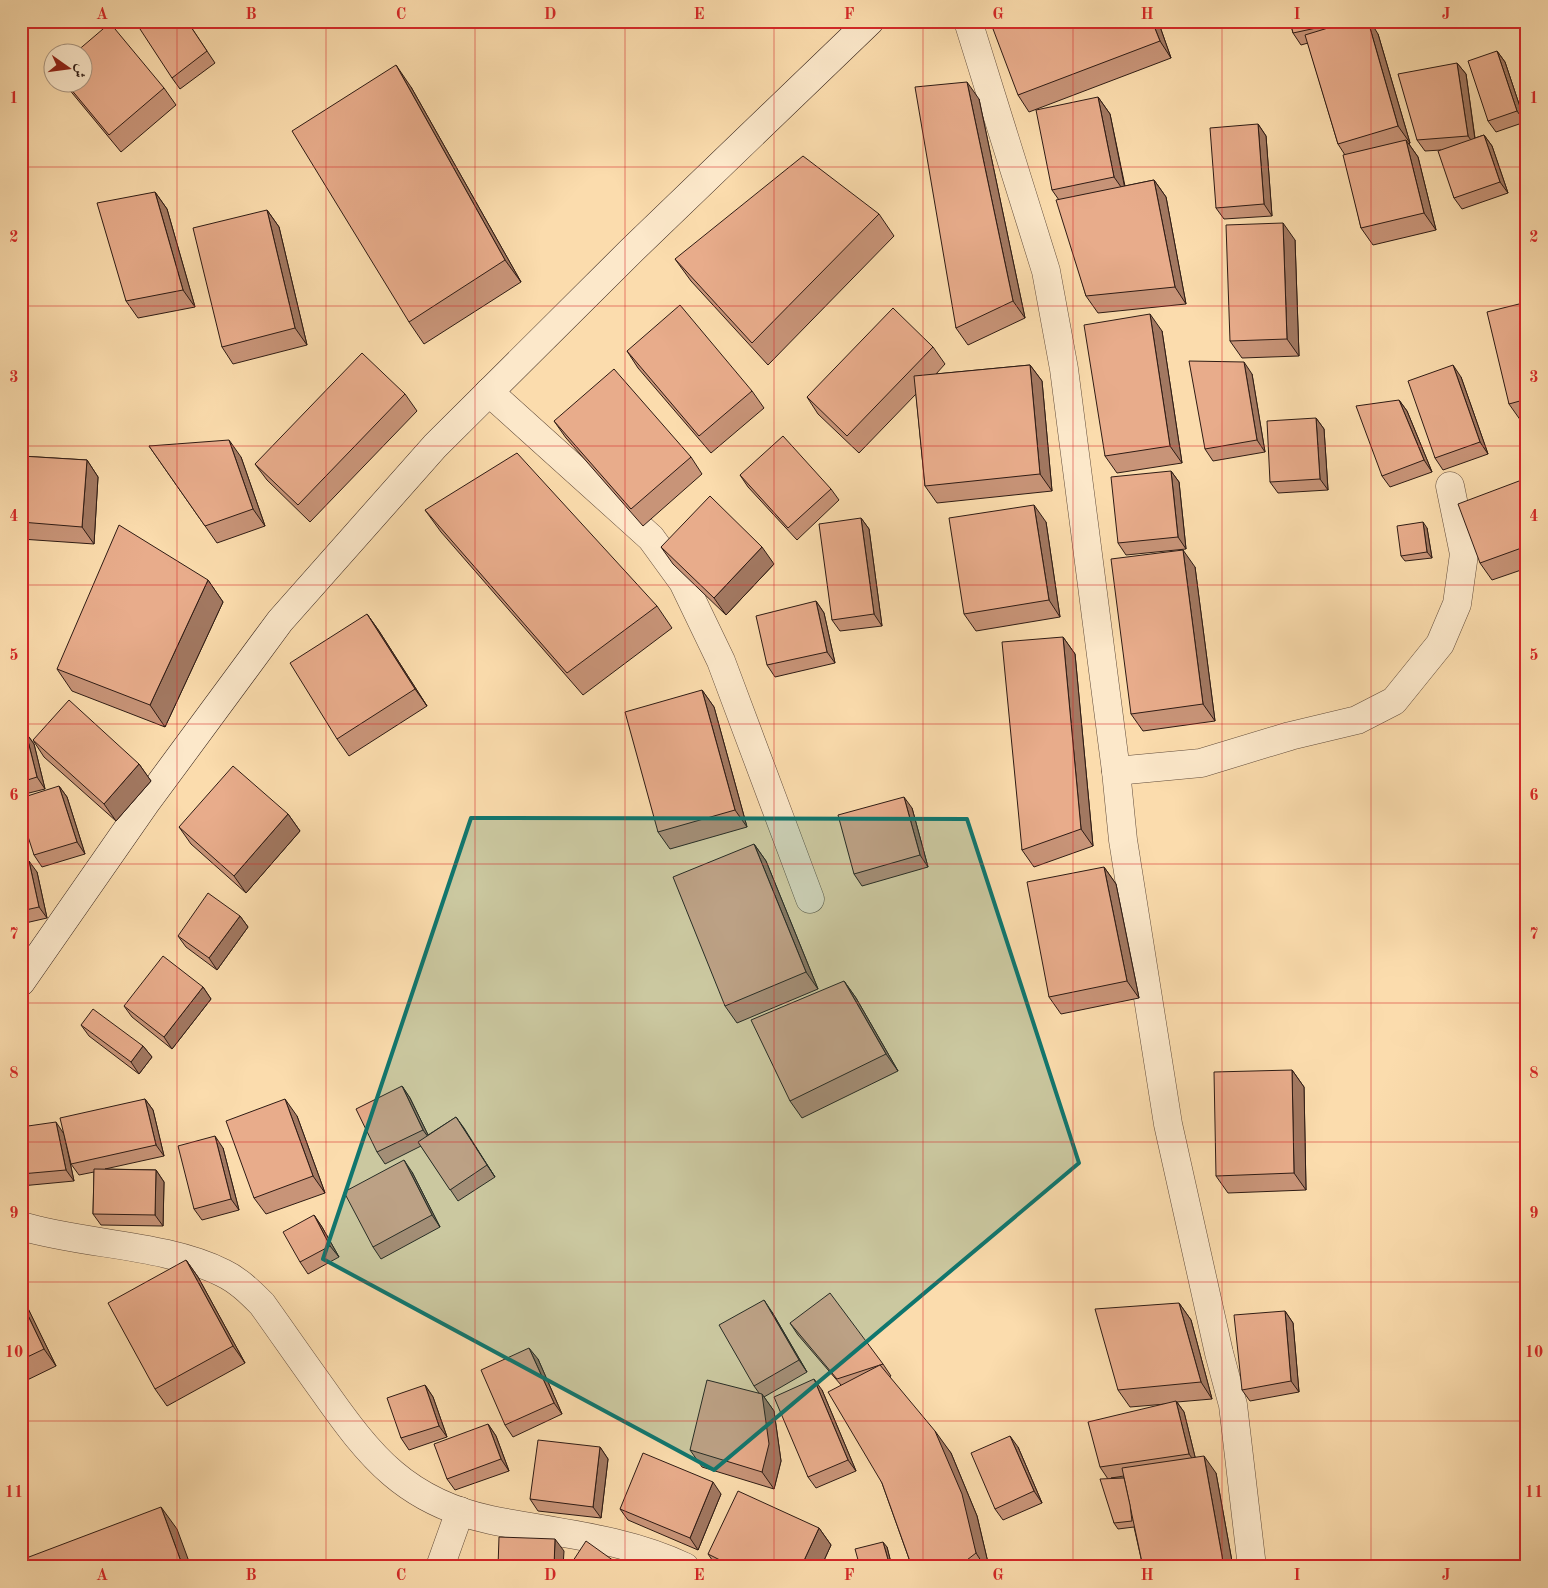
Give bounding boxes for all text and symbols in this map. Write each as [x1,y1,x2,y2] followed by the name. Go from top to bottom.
[96,7,108,23] text: A
[245,7,257,23] text: B
[396,7,406,23] text: C
[544,7,556,23] text: D
[693,7,705,23] text: E
[844,7,855,23] text: F
[992,7,1004,23] text: G
[1140,7,1154,23] text: H
[1293,7,1301,23] text: I
[1442,7,1451,23] text: J
[42,42,92,92] north arrow
[71,62,88,79] text: ش
[9,91,19,107] text: 1
[1529,91,1539,107] text: 1
[9,230,19,246] text: 2
[1529,230,1539,246] text: 2
[9,370,19,386] text: 3
[1529,370,1539,386] text: 3
[9,509,19,525] text: 4
[1529,509,1539,525] text: 4
[9,648,19,664] text: 5
[1529,648,1539,664] text: 5
[9,788,19,804] text: 6
[1529,788,1539,804] text: 6
[9,927,19,943] text: 7
[1529,927,1539,943] text: 7
[9,1066,19,1082] text: 8
[1529,1066,1539,1082] text: 8
[9,1206,19,1222] text: 9
[1529,1206,1539,1222] text: 9
[5,1345,23,1361] text: 10
[1525,1345,1543,1361] text: 10
[5,1485,23,1501] text: 11
[1525,1485,1543,1501] text: 11
[96,1568,108,1584] text: A
[245,1568,257,1584] text: B
[396,1568,406,1584] text: C
[544,1568,556,1584] text: D
[693,1568,705,1584] text: E
[844,1568,855,1584] text: F
[992,1568,1004,1584] text: G
[1140,1568,1154,1584] text: H
[1293,1568,1301,1584] text: I
[1442,1568,1451,1584] text: J

